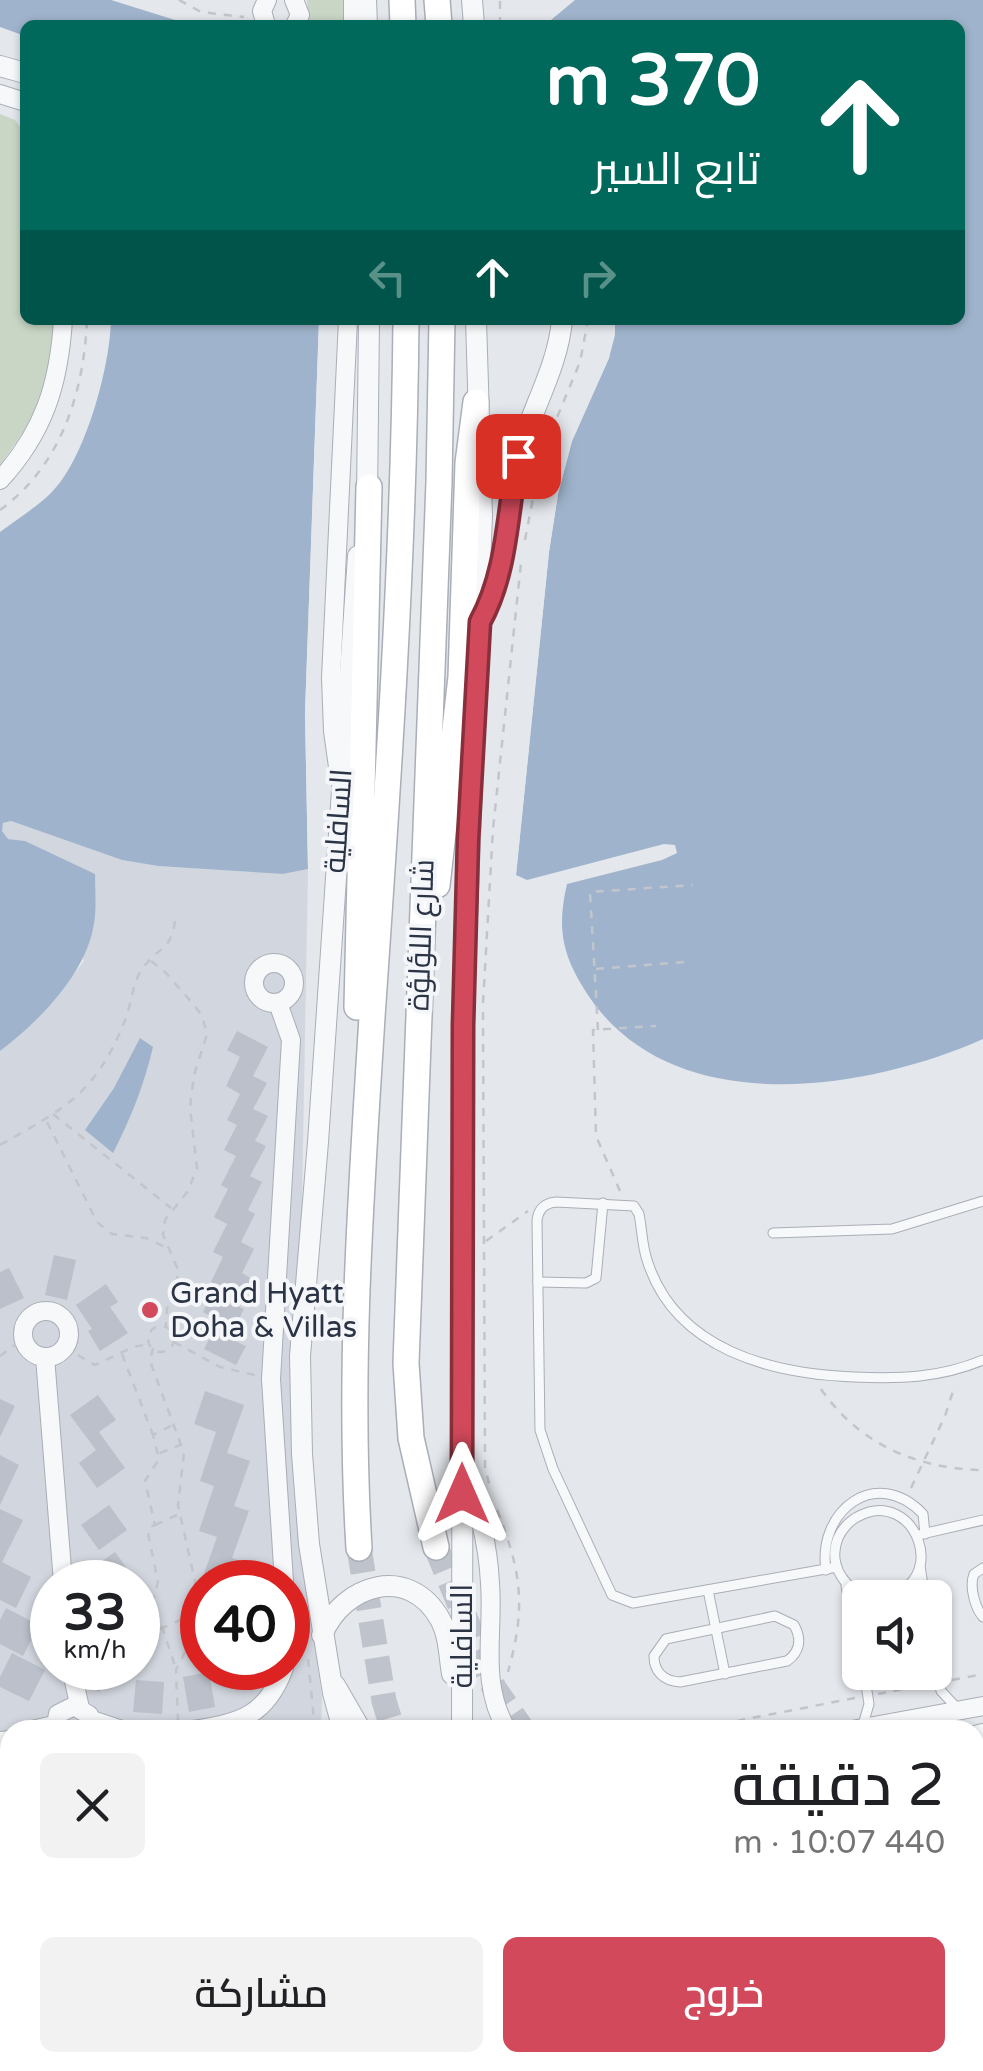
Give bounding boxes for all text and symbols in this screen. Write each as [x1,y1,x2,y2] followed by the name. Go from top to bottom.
[546,40,760,124] text: 370 m
[795,60,925,190] icon: ahead
[593,143,760,197] text: تابع السير
[360,250,415,305] icon: left
[465,250,520,305] icon: ahead
[570,250,625,305] icon: right
[476,414,561,499] pin
[491,429,546,484] icon: arrive
[316,768,361,874] street label: السافلية
[400,858,444,1012] street label: شارع اللؤلؤة
[170,1275,357,1346] place label: Grand Hyatt Doha & Villas
[139,1299,161,1321] marker: Grand Hyatt Doha & Villas
[410,1442,514,1546] position arrow
[180,1560,310,1690] speed limit sign: 40
[842,1580,952,1690] map controls
[842,1580,952,1690] button: sound
[64,1583,126,1643] text: 33
[444,1584,481,1688] street label: السافلية
[64,1635,126,1665] text: km/h
[732,1750,945,1822] text: 2 دقيقة
[40,1753,145,1858] button: close
[733,1824,945,1862] text: 440 m · 10:07
[40,1937,483,2052] button: مشاركة
[503,1937,945,2052] button: خروج

